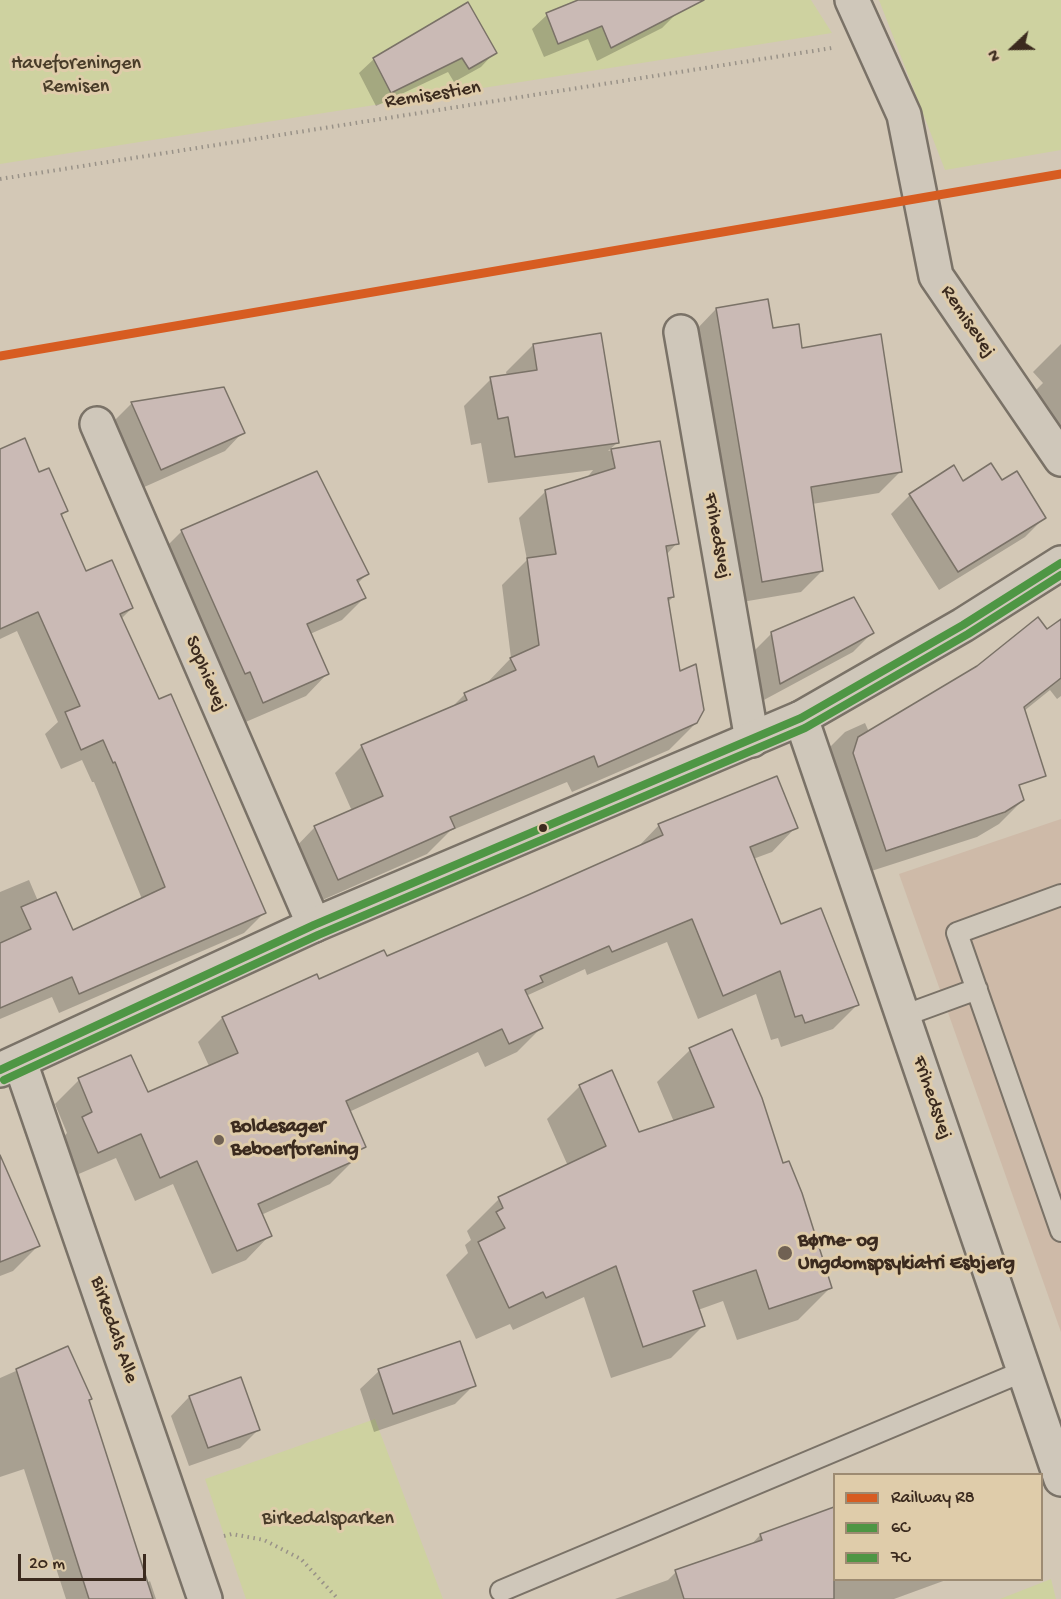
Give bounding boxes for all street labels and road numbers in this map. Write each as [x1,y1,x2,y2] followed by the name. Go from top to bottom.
[383,77,483,115] street label: Remisestien
[934,281,1000,363] street label: Remisevej
[697,491,735,581] street label: Frihedsvej
[178,633,232,715] street label: Sophievej
[906,1053,956,1143] street label: Frihedsvej
[84,1274,142,1386] street label: Birkedals Alle

